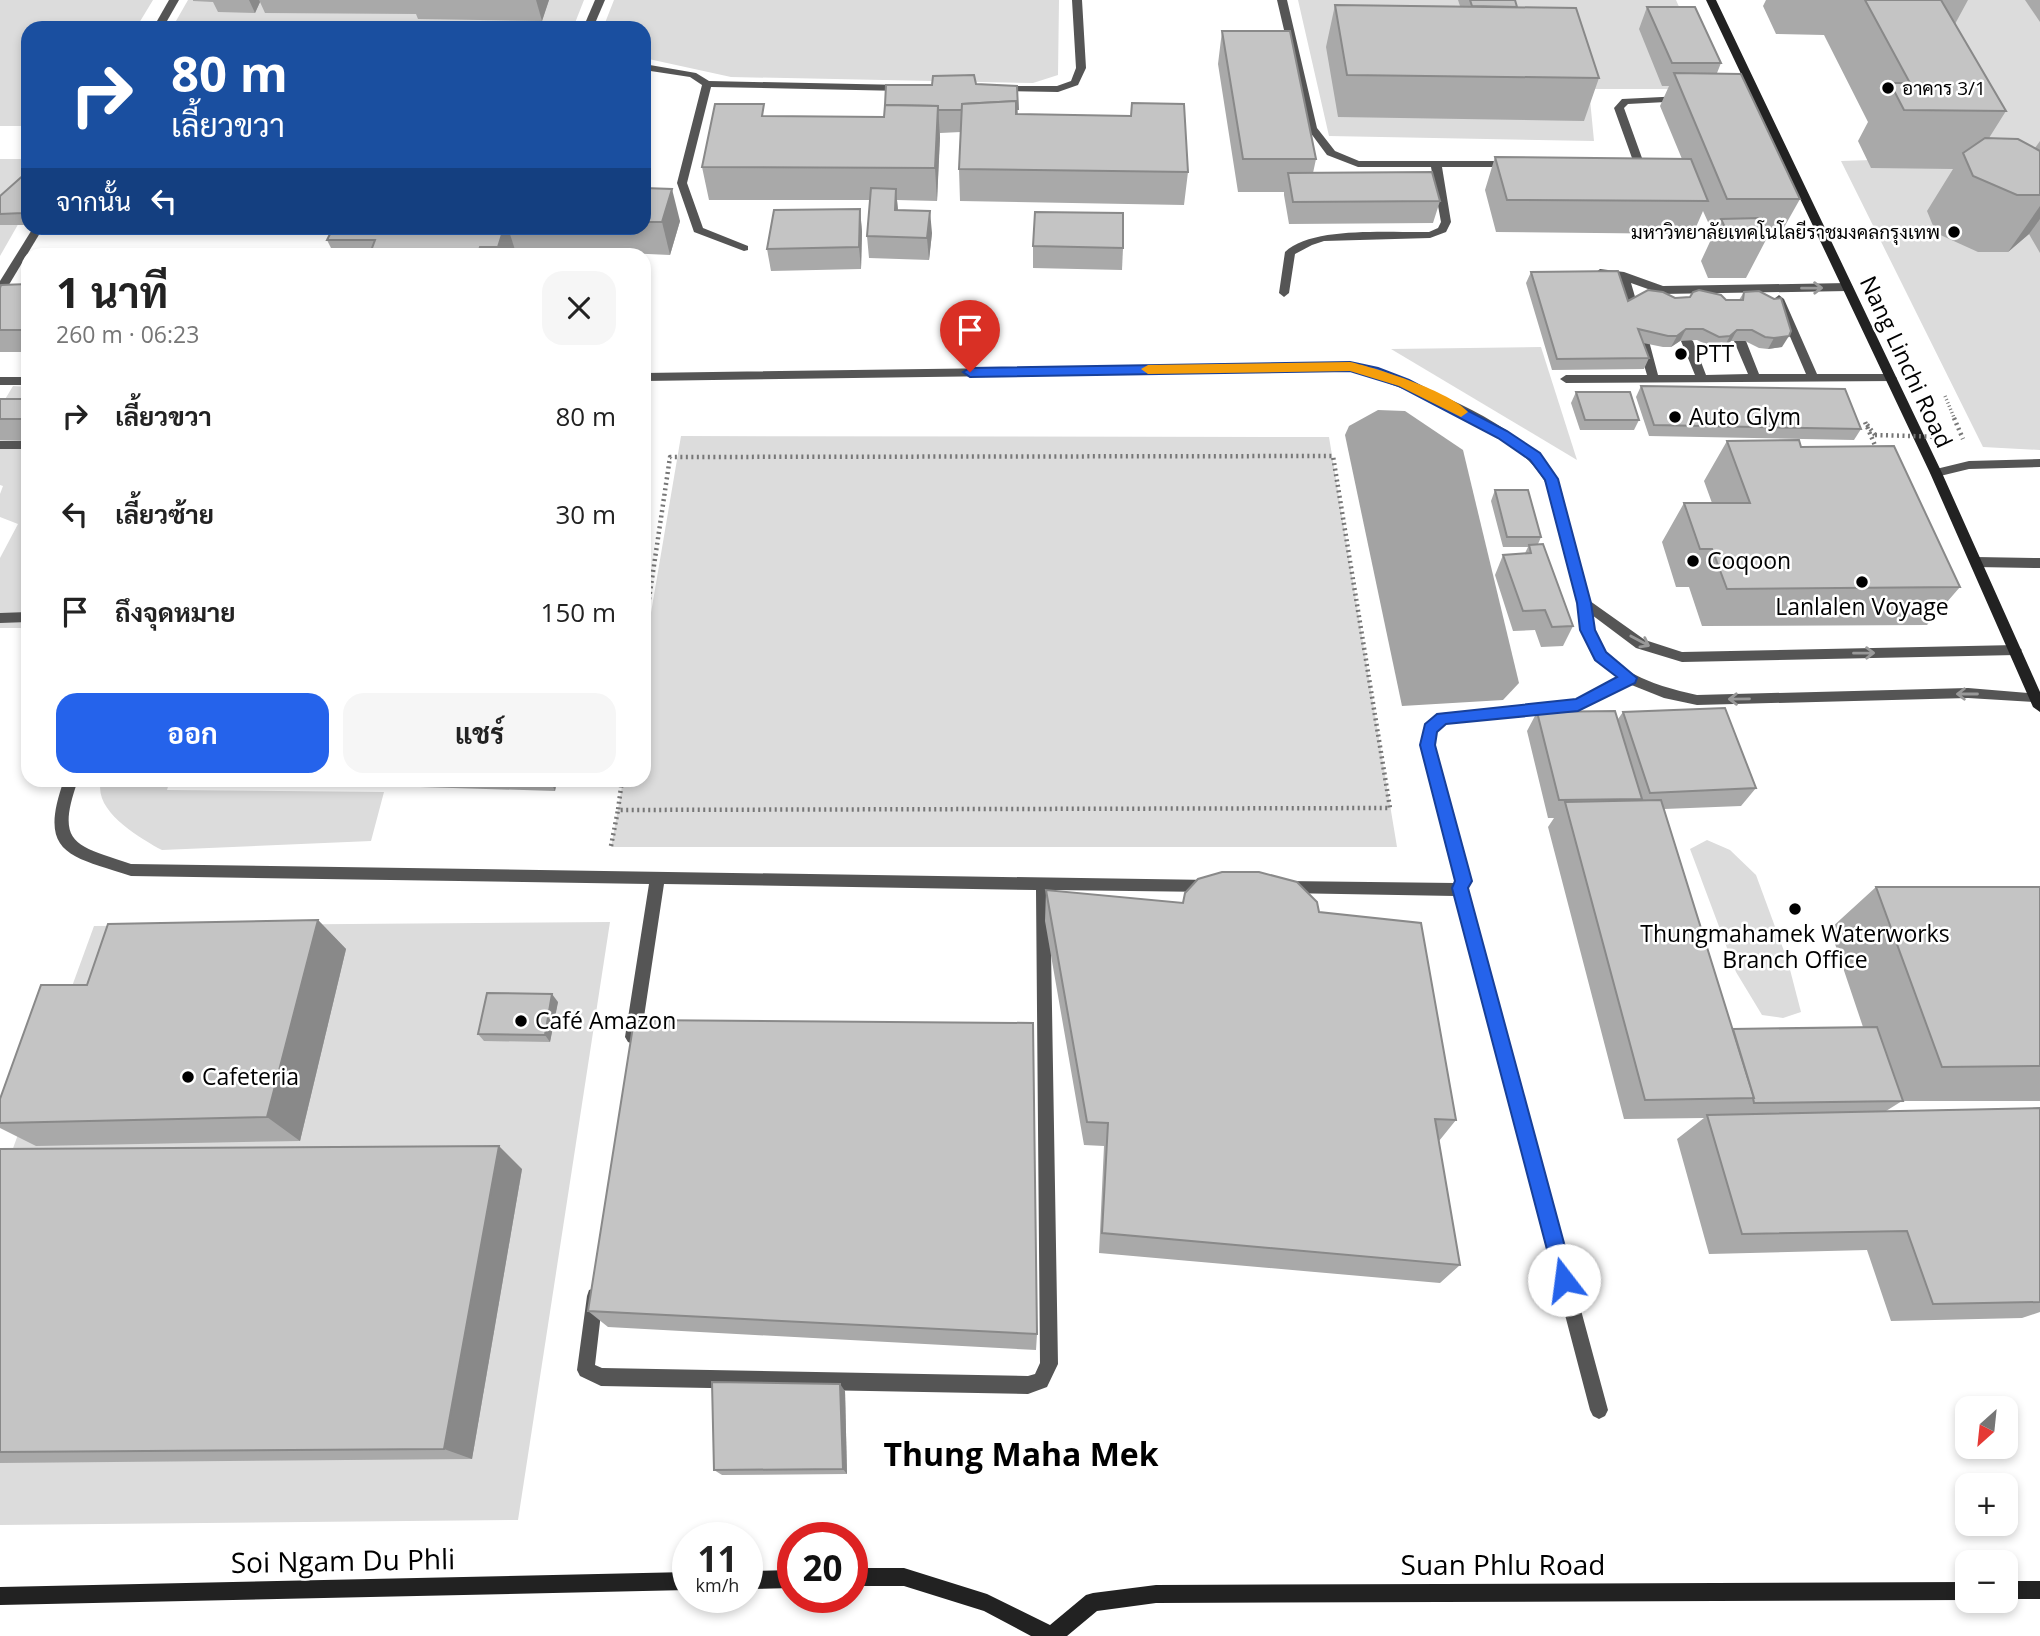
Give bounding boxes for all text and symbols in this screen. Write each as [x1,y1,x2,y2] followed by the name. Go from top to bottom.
[171,40,288,106] text: 80 m
[56,49,147,140] icon: right
[1902,75,1986,101] place label: อาคาร 3/1
[1880,80,1896,96] marker: อาคาร 3/1
[171,103,285,146] text: เลี้ยวขวา
[145,182,183,220] icon: left
[56,183,131,219] text: จากนั้น
[1631,219,1940,245] place label: มหาวิทยาลัยเทคโนโลยีราชมงคลกรุงเทพ
[1946,224,1962,240] marker: มหาวิทยาลัยเทคโนโลยีราชมงคลกรุงเทพ
[56,263,168,320] text: 1 นาที
[1853,270,1961,453] street label: Nang Linchi Road
[542,271,616,345] button: close
[1800,281,1823,295] one-way arrow
[940,300,1000,372] pin
[951,311,989,349] icon: arrive
[56,318,199,350] text: 260 m · 06:23
[1695,337,1735,369] place label: PTT
[1673,346,1689,362] marker: PTT
[56,397,94,435] icon: right
[115,398,212,434] text: เลี้ยวขวา
[555,398,616,434] text: 80 m
[1689,400,1801,432] place label: Auto Glym
[1667,409,1683,425] marker: Auto Glym
[56,495,94,533] icon: left
[115,496,214,532] text: เลี้ยวซ้าย
[555,496,616,532] text: 30 m
[1707,544,1791,576] place label: Coqoon
[1685,553,1701,569] marker: Coqoon
[1854,574,1870,590] marker: Lanlalen Voyage
[1775,590,1949,622] place label: Lanlalen Voyage
[56,593,94,631] icon: arrive
[115,594,236,630] text: ถึงจุดหมาย
[541,594,616,630] text: 150 m
[1629,635,1650,649] one-way arrow
[1853,646,1876,660] one-way arrow
[1955,687,1978,701] one-way arrow
[1728,692,1751,705] one-way arrow
[56,693,329,773] button: ออก
[343,693,616,773] button: แชร์
[1787,901,1803,917] marker: Thungmahamek Waterworks Branch Office
[1640,917,1950,975] place label: Thungmahamek Waterworks Branch Office
[535,1004,676,1036] place label: Café Amazon
[513,1013,529,1029] marker: Café Amazon
[202,1060,299,1092] place label: Cafeteria
[180,1069,196,1085] marker: Cafeteria
[1527,1243,1601,1317] position arrow
[1955,1396,2018,1460] north arrow
[1955,1396,2018,1613] map controls
[883,1432,1159,1475] district label: Thung Maha Mek
[1955,1473,2018,1536] button: +
[777,1522,868,1613] speed limit sign: 20
[697,1535,738,1582] text: 11
[230,1539,456,1581] street label: Soi Ngam Du Phli
[1401,1545,1605,1583] street label: Suan Phlu Road
[1955,1550,2018,1613] button: −
[696,1573,739,1597] text: km/h

